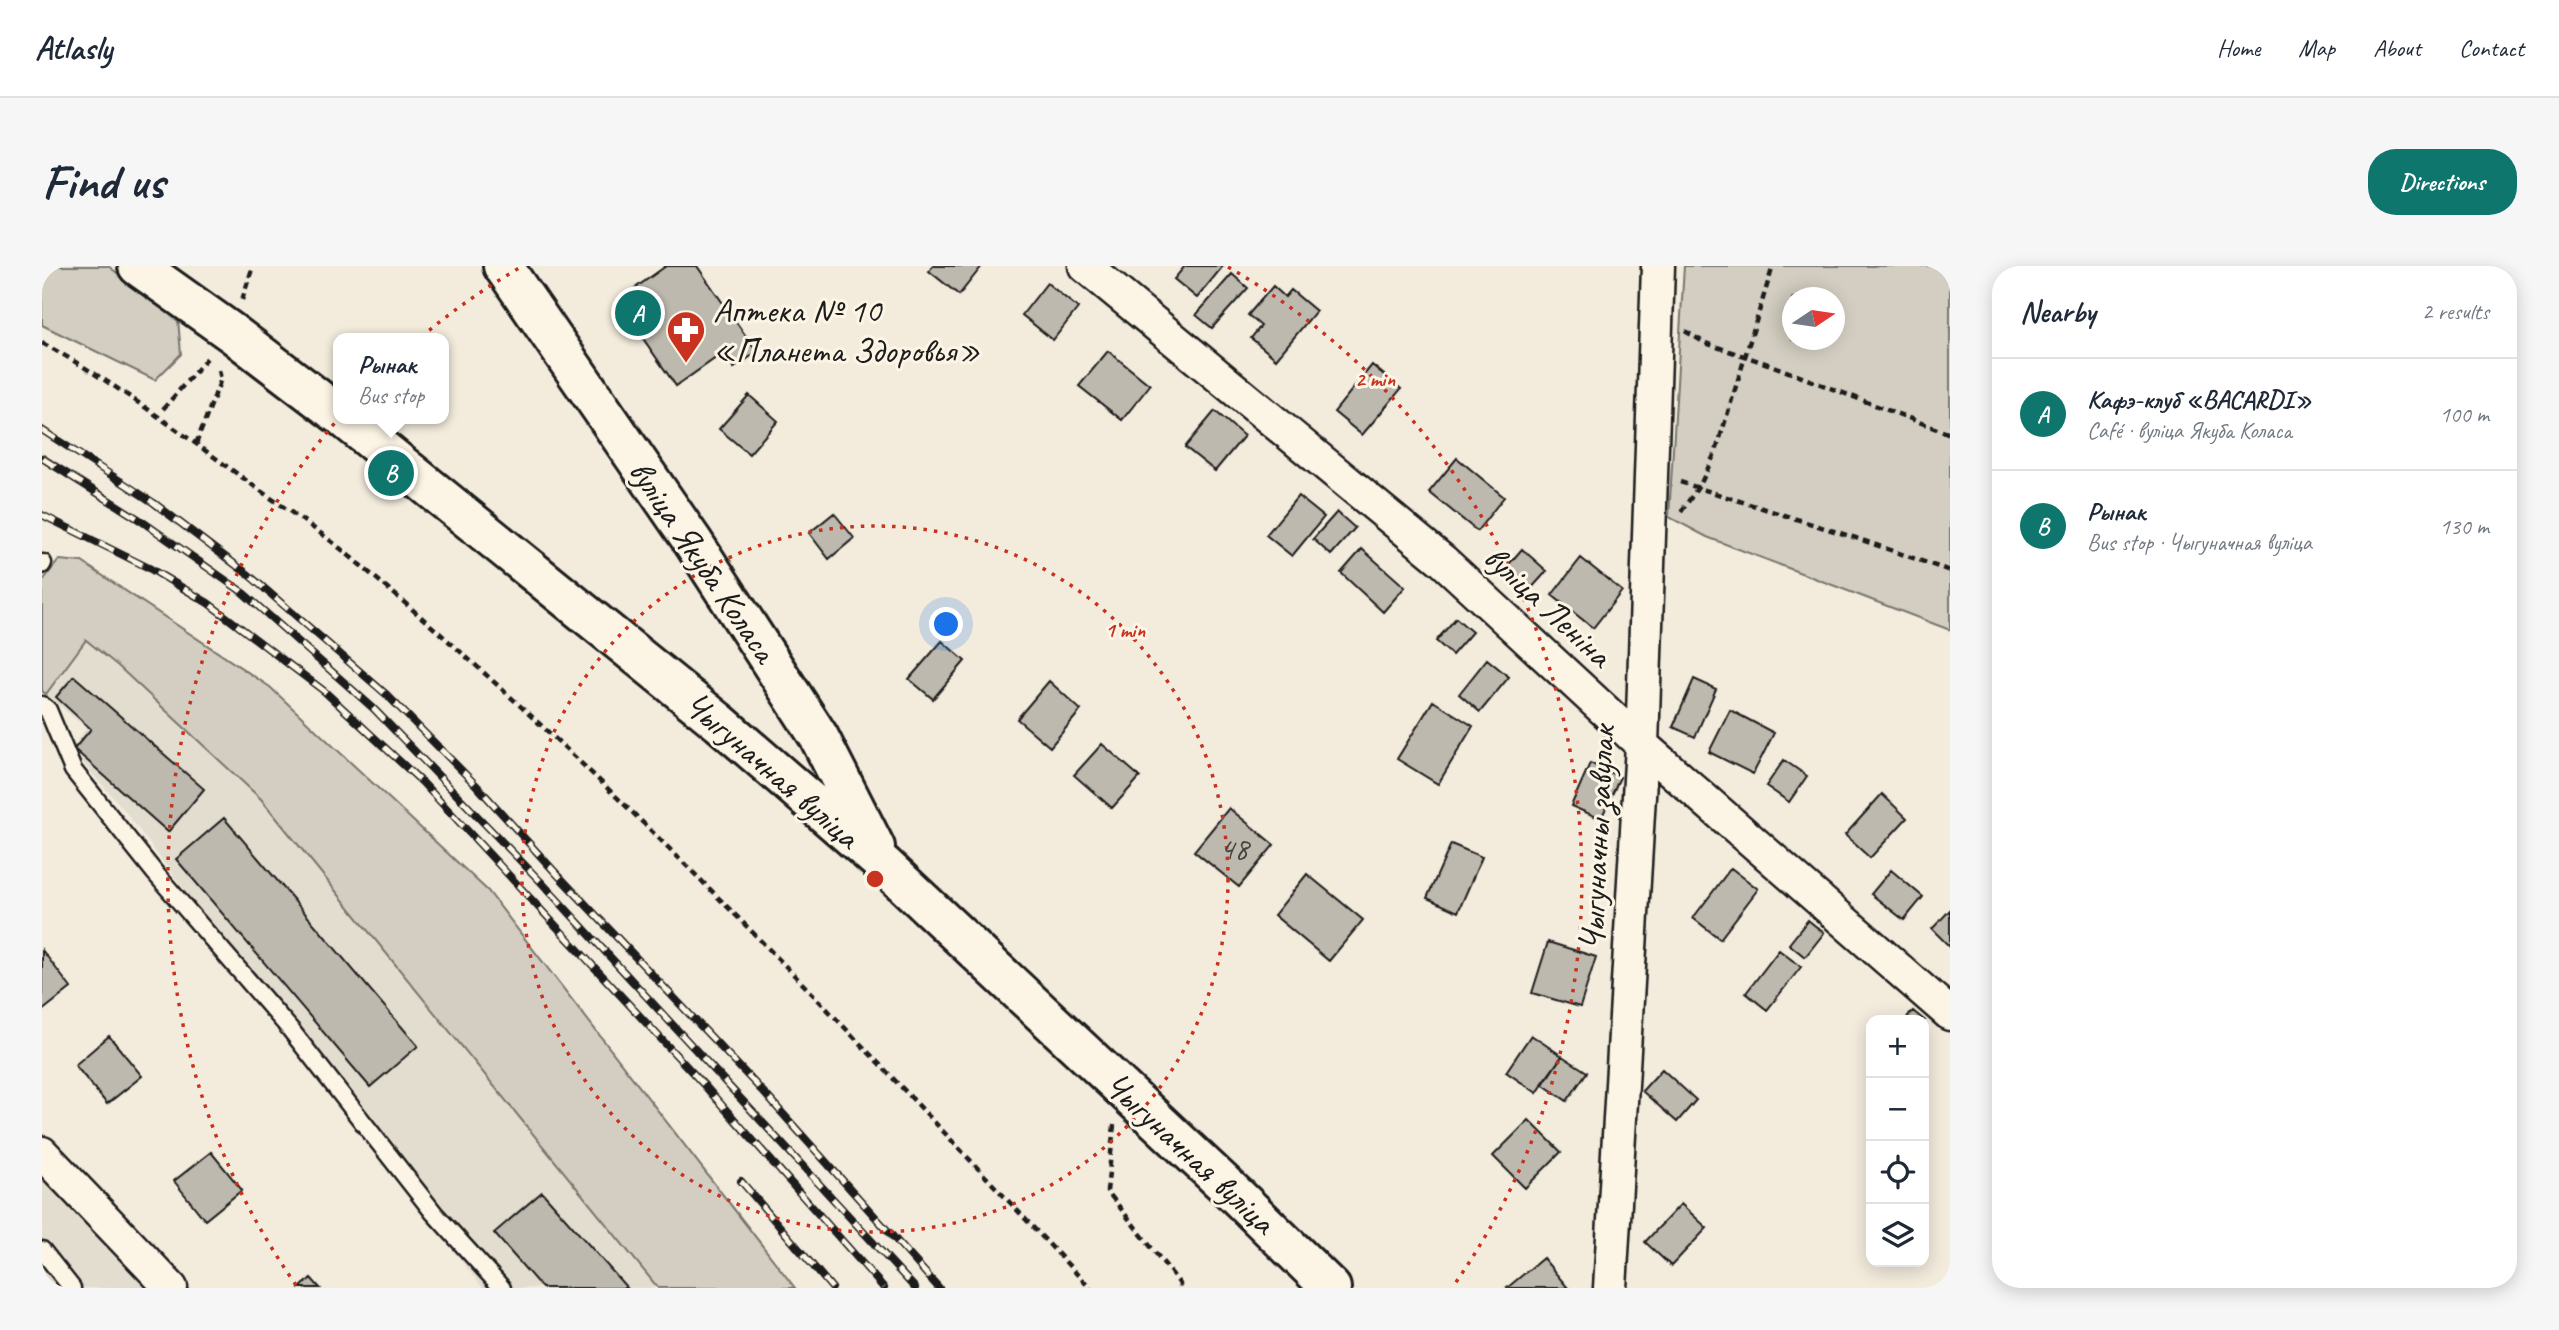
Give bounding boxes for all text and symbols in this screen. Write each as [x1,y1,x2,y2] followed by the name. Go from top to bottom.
[35,27,112,69] text: Atlasly
[2217,33,2260,63] text: Home
[2298,33,2335,63] text: Map
[2373,33,2421,63] text: About
[2459,33,2524,63] text: Contact
[2368,149,2517,215] button: Directions
[42,151,164,213] text: Find us
[615,287,661,339] pin: A
[1782,287,1845,350] north arrow
[713,288,981,373] place label: Аптека № 10 «Планета Здоровья»
[2020,293,2096,331] text: Nearby
[2422,297,2489,326] text: 2 results
[665,309,707,364] pharmacy icon: Аптека № 10 «Планета Здоровья»
[333,333,449,424] popup
[358,348,417,381] text: Рынак
[1355,366,1395,392] text: 2 min
[358,381,424,410] text: Bus stop
[2087,383,2312,416] text: Кафэ-клуб «BACARDI»
[2037,400,2049,429] text: A
[2440,400,2489,429] text: 100 m
[2087,416,2292,445] text: Café · вуліца Якуба Коласа
[368,447,414,499] pin: B
[619,451,789,673] street label: вуліца Якуба Коласа
[2087,495,2146,528] text: Рынак
[2037,512,2049,541] text: B
[2440,512,2489,541] text: 130 m
[2087,528,2312,557] text: Bus stop · Чыгуначная вуліца
[1474,535,1624,679] street label: вуліца Леніна
[929,607,963,641] your location
[1105,617,1145,643] text: 1 min
[675,682,871,860] street label: Чыгуначная вуліца
[1569,721,1626,952] street label: Чыгуначны завулак
[1220,828,1251,869] house number: 48
[863,867,887,891] centre of rings
[1866,1015,1929,1267] map controls
[1866,1015,1929,1078] button: +
[1095,1062,1287,1246] street label: Чыгуначная вуліца
[1866,1078,1929,1141] button: −
[1866,1141,1929,1204] button: locate
[1866,1204,1929,1267] button: layers

